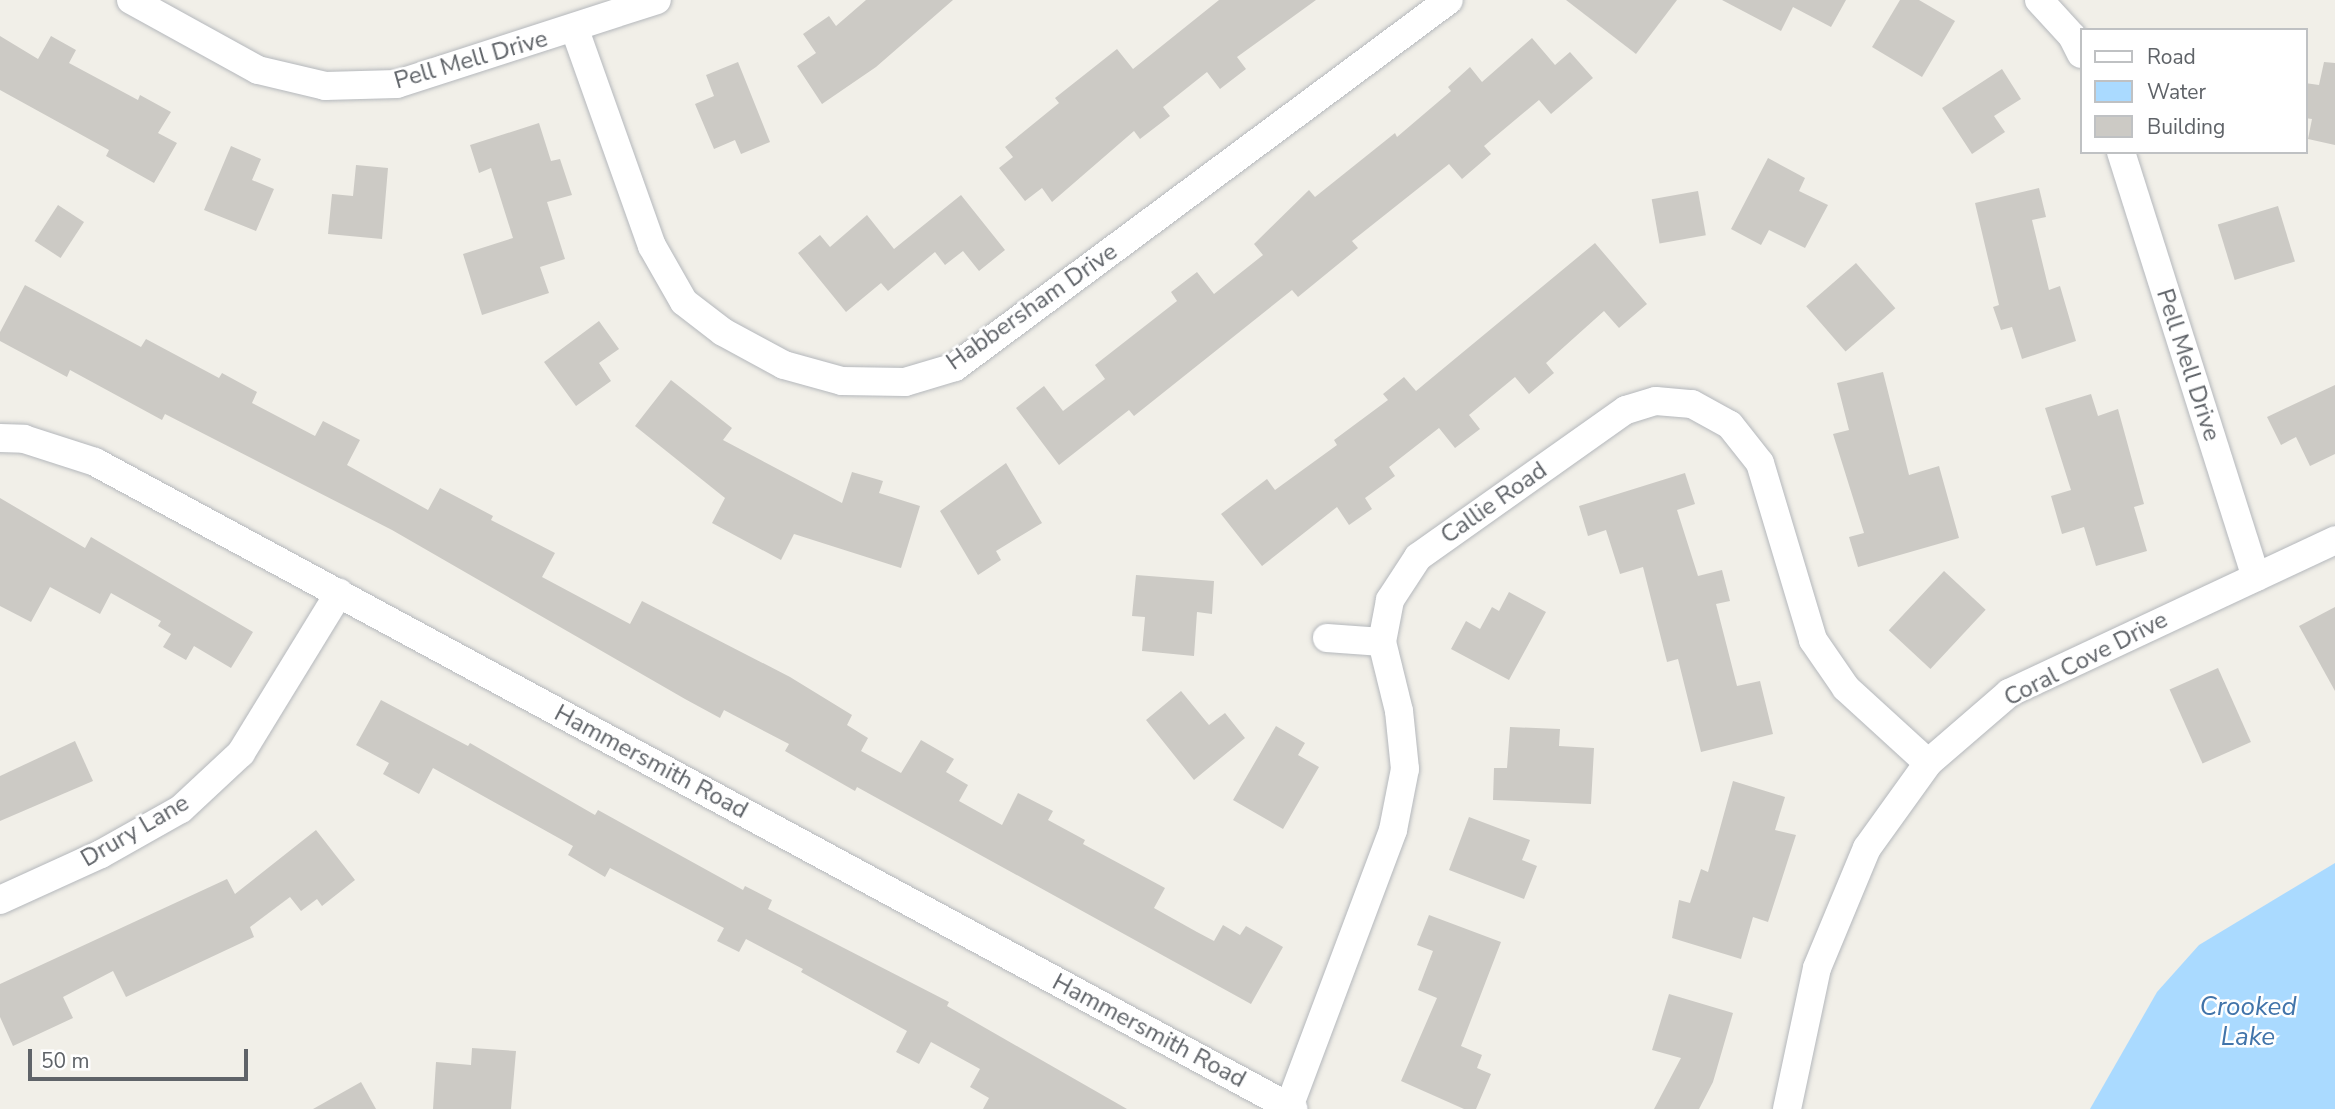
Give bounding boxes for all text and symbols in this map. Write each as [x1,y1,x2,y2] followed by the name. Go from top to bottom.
[391,24,551,96] street label: Pell Mell Drive
[2080,28,2307,154] legend
[2147,43,2196,71] text: Road
[2147,78,2206,106] text: Water
[2147,113,2225,141] text: Building
[941,237,1123,377] street label: Habbersham Drive
[2150,285,2226,445] street label: Pell Mell Drive
[1435,456,1553,550] street label: Callie Road
[1999,605,2173,713] street label: Coral Cove Drive
[549,699,753,825] street label: Hammersmith Road
[76,789,194,873] street label: Drury Lane
[1047,968,1251,1094] street label: Hammersmith Road
[2199,991,2297,1052] water label: Crooked Lake
[32,1036,252,1080] scale bar
[41,1047,90,1075] text: 50 m

